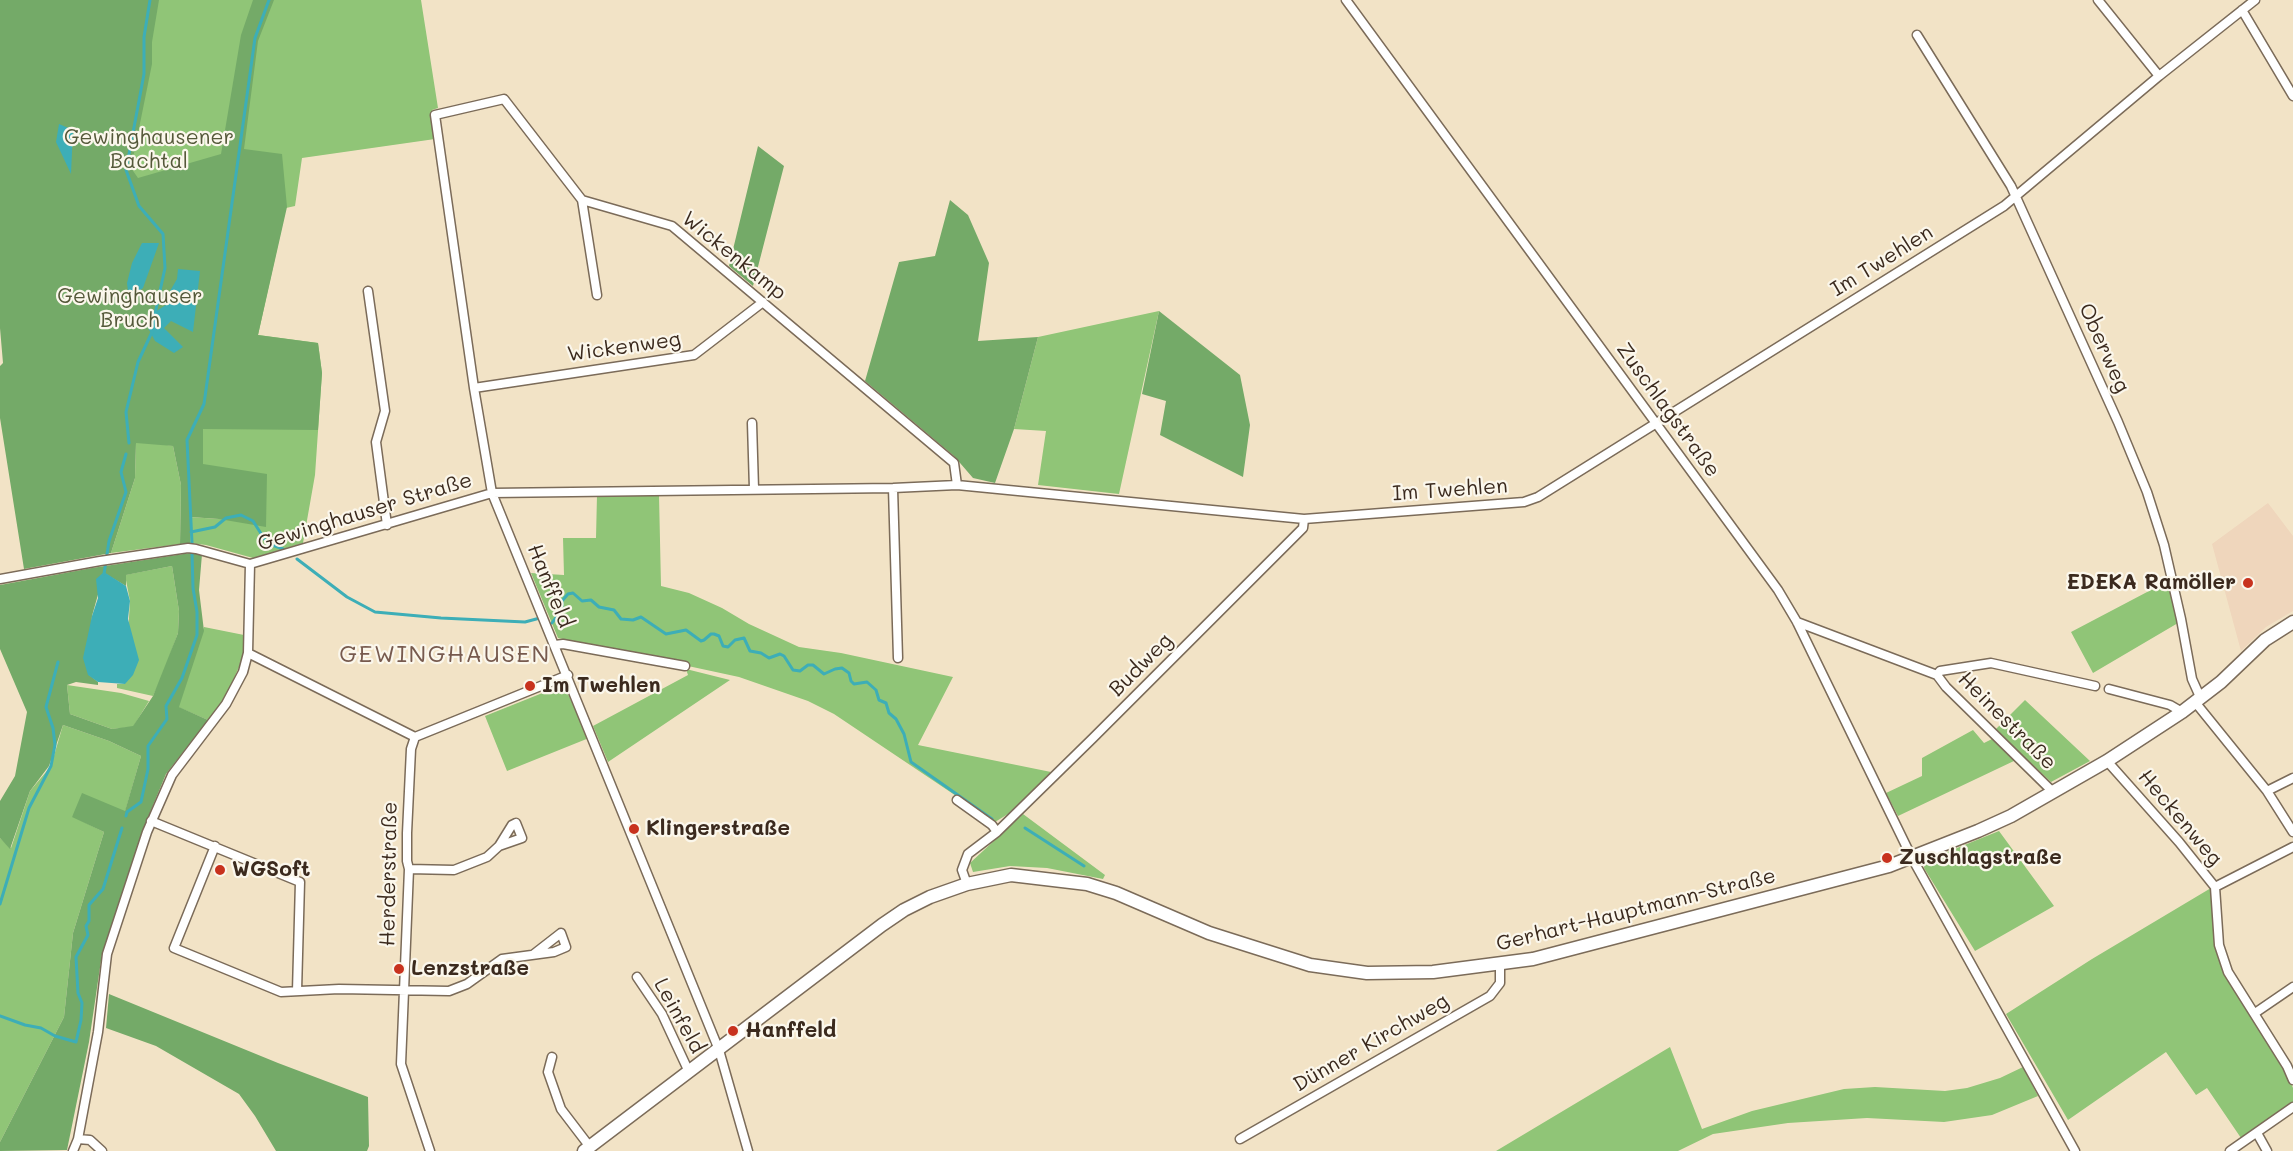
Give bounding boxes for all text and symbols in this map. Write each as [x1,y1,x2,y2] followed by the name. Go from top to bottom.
[64,125,234,175] park label: Gewinghausener Bachtal
[677,206,791,306] street label: Wickenkamp
[1826,220,1938,302] street label: Im Twehlen
[57,284,203,334] park label: Gewinghauser Bruch
[2073,299,2135,397] street label: Oberweg
[566,327,682,367] street label: Wickenweg
[1611,338,1725,482] street label: Zuschlagstraße
[255,467,475,557] street label: Gewinghauser Straße
[1392,473,1508,507] street label: Im Twehlen
[522,541,578,631] street label: Hanffeld
[2066,570,2236,596] place label: EDEKA Ramöller
[2241,576,2255,590] marker: EDEKA Ramöller
[1104,628,1178,702] street label: Budweg
[339,641,551,669] district label: GEWINGHAUSEN
[1953,667,2061,775] street label: Heinestraße
[542,673,660,699] place label: Im Twehlen
[523,679,537,693] marker: Im Twehlen
[2133,765,2227,871] street label: Heckenweg
[375,801,403,947] street label: Herderstraße
[646,816,790,842] place label: Klingerstraße
[627,822,641,836] marker: Klingerstraße
[1899,845,2062,871] place label: Zuschlagstraße
[1880,851,1894,865] marker: Zuschlagstraße
[232,857,310,883] place label: WGSoft
[213,863,227,877] marker: WGSoft
[1494,863,1778,957] street label: Gerhart-Hauptmann-Straße
[411,956,529,982] place label: Lenzstraße
[392,962,406,976] marker: Lenzstraße
[648,974,710,1058] street label: Leinfeld
[1289,988,1453,1098] street label: Dünner Kirchweg
[745,1018,836,1044] place label: Hanffeld
[726,1024,740,1038] marker: Hanffeld

